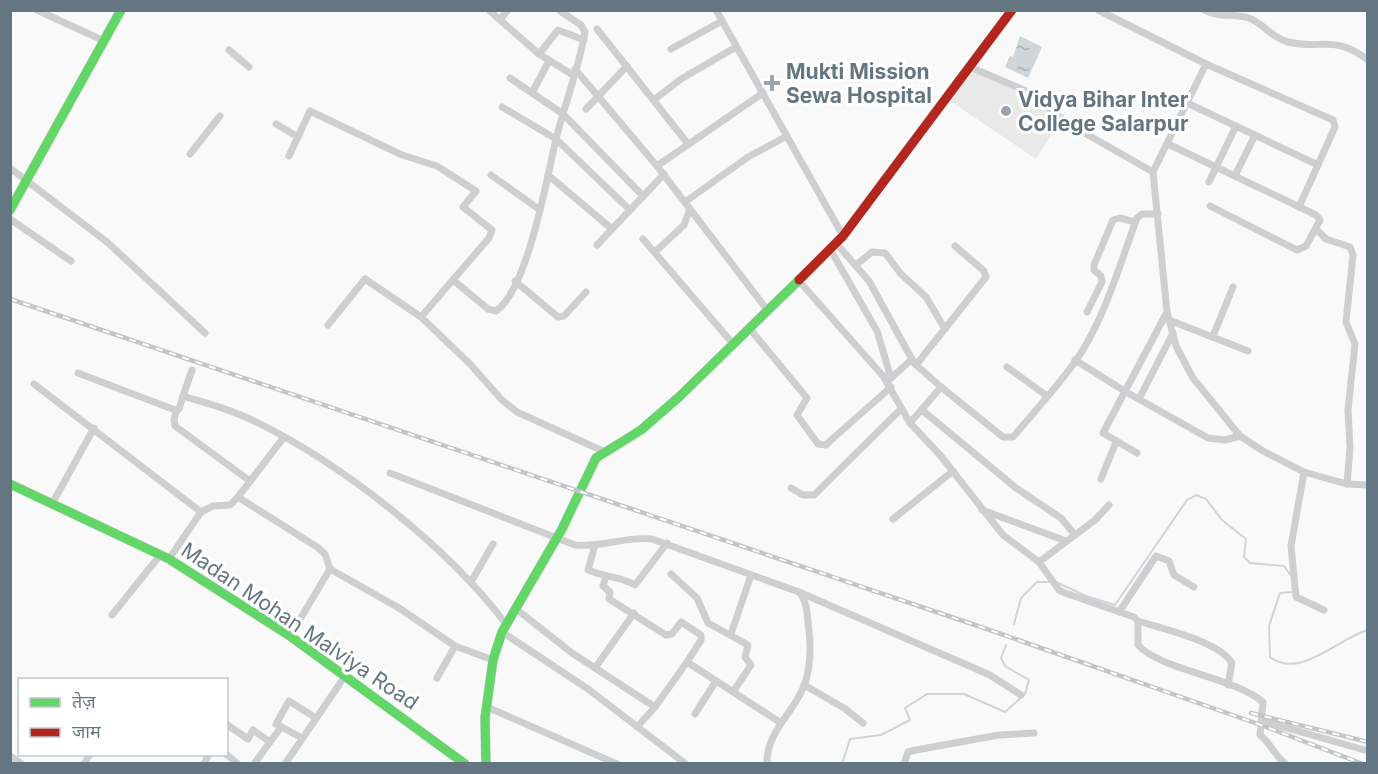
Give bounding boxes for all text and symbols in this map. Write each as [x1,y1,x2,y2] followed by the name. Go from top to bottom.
[786,59,932,108] place label: Mukti Mission Sewa Hospital
[763,74,781,92] marker: Mukti Mission Sewa Hospital
[1018,87,1189,136] place label: Vidya Bihar Inter College Salarpur
[999,104,1013,118] marker: Vidya Bihar Inter College Salarpur
[177,537,423,715] street label: Madan Mohan Malviya Road
[18,678,228,756] legend
[72,691,96,712] text: तेज़
[72,721,102,742] text: जाम

